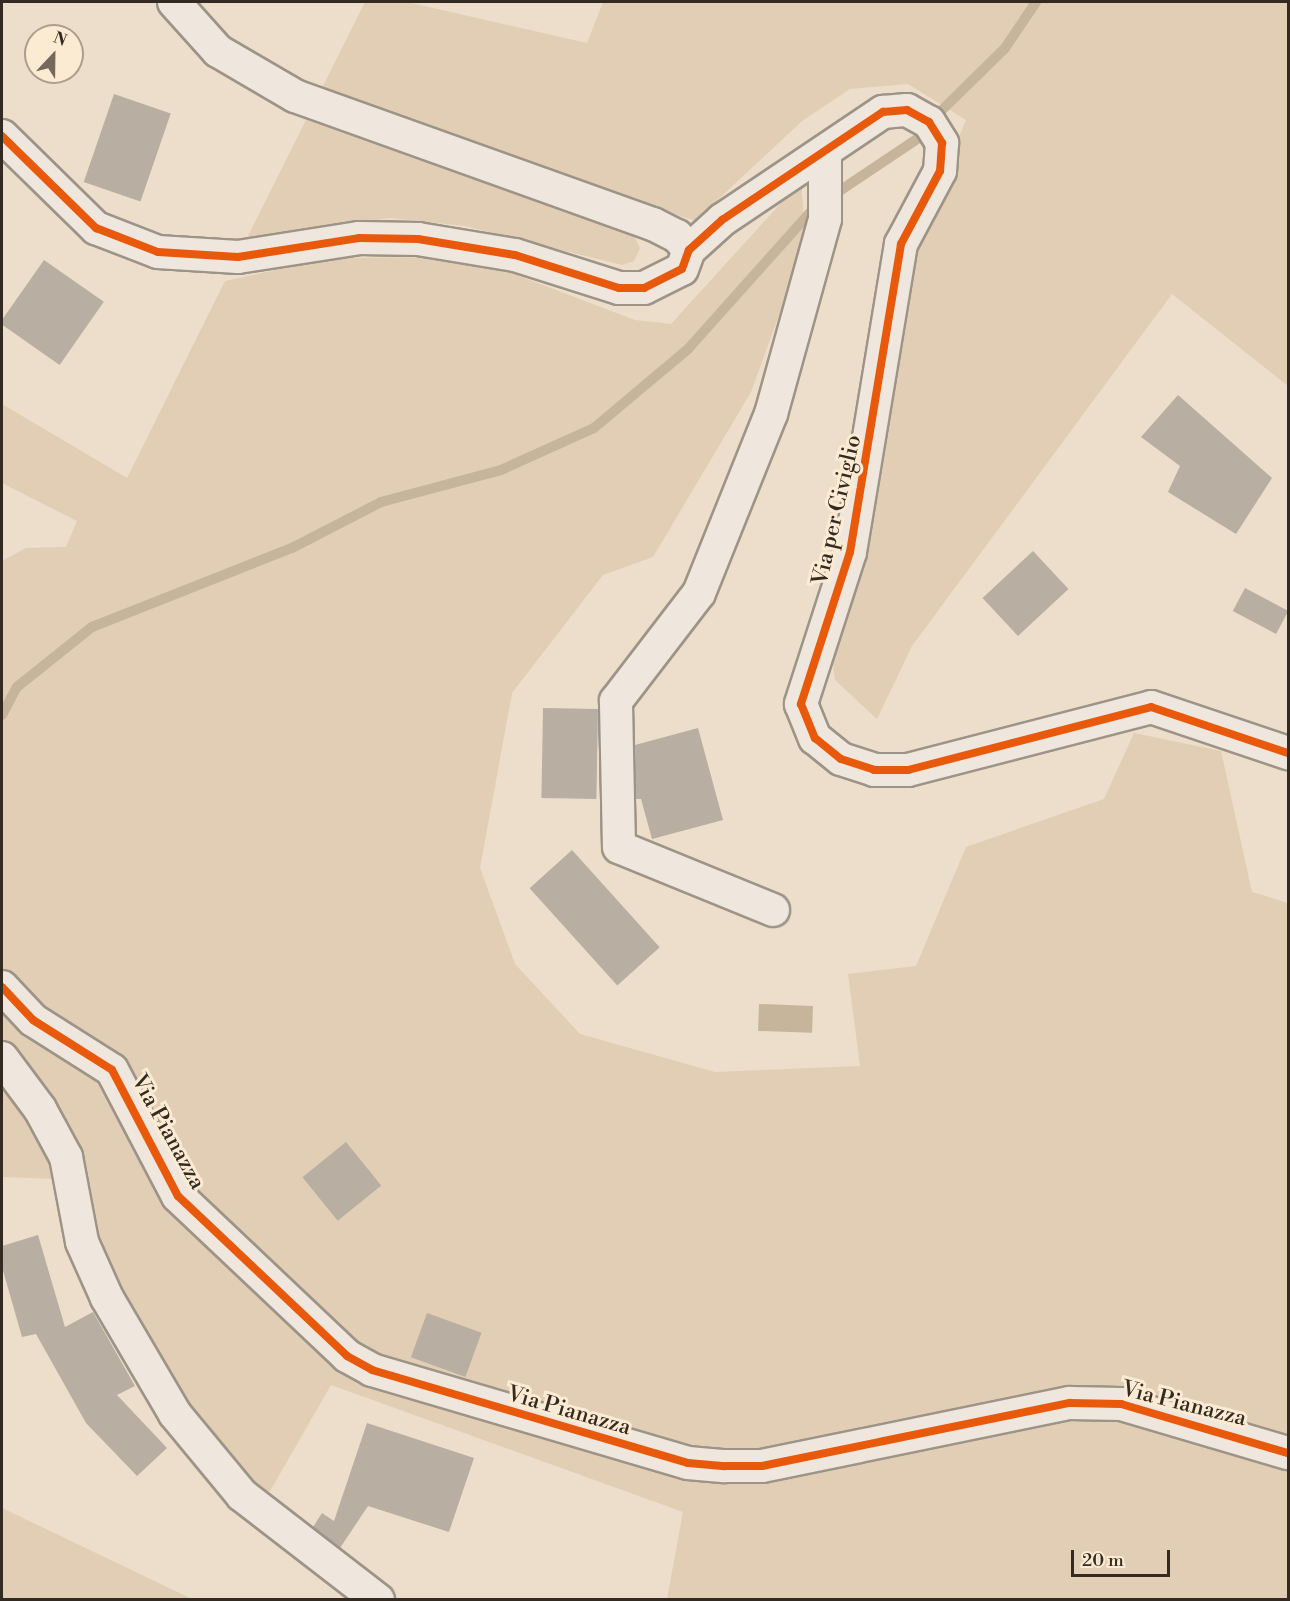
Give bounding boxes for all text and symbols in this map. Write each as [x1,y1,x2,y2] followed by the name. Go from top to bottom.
[24,24,84,84] north arrow
[50,28,70,51] text: N
[807,432,867,588] street label: Via per Civiglio
[126,1070,210,1194] street label: Via Pianazza
[1119,1376,1249,1432] street label: Via Pianazza
[504,1381,634,1441] street label: Via Pianazza
[1074,1538,1173,1576] scale bar
[1082,1549,1124,1572] text: 20 m

